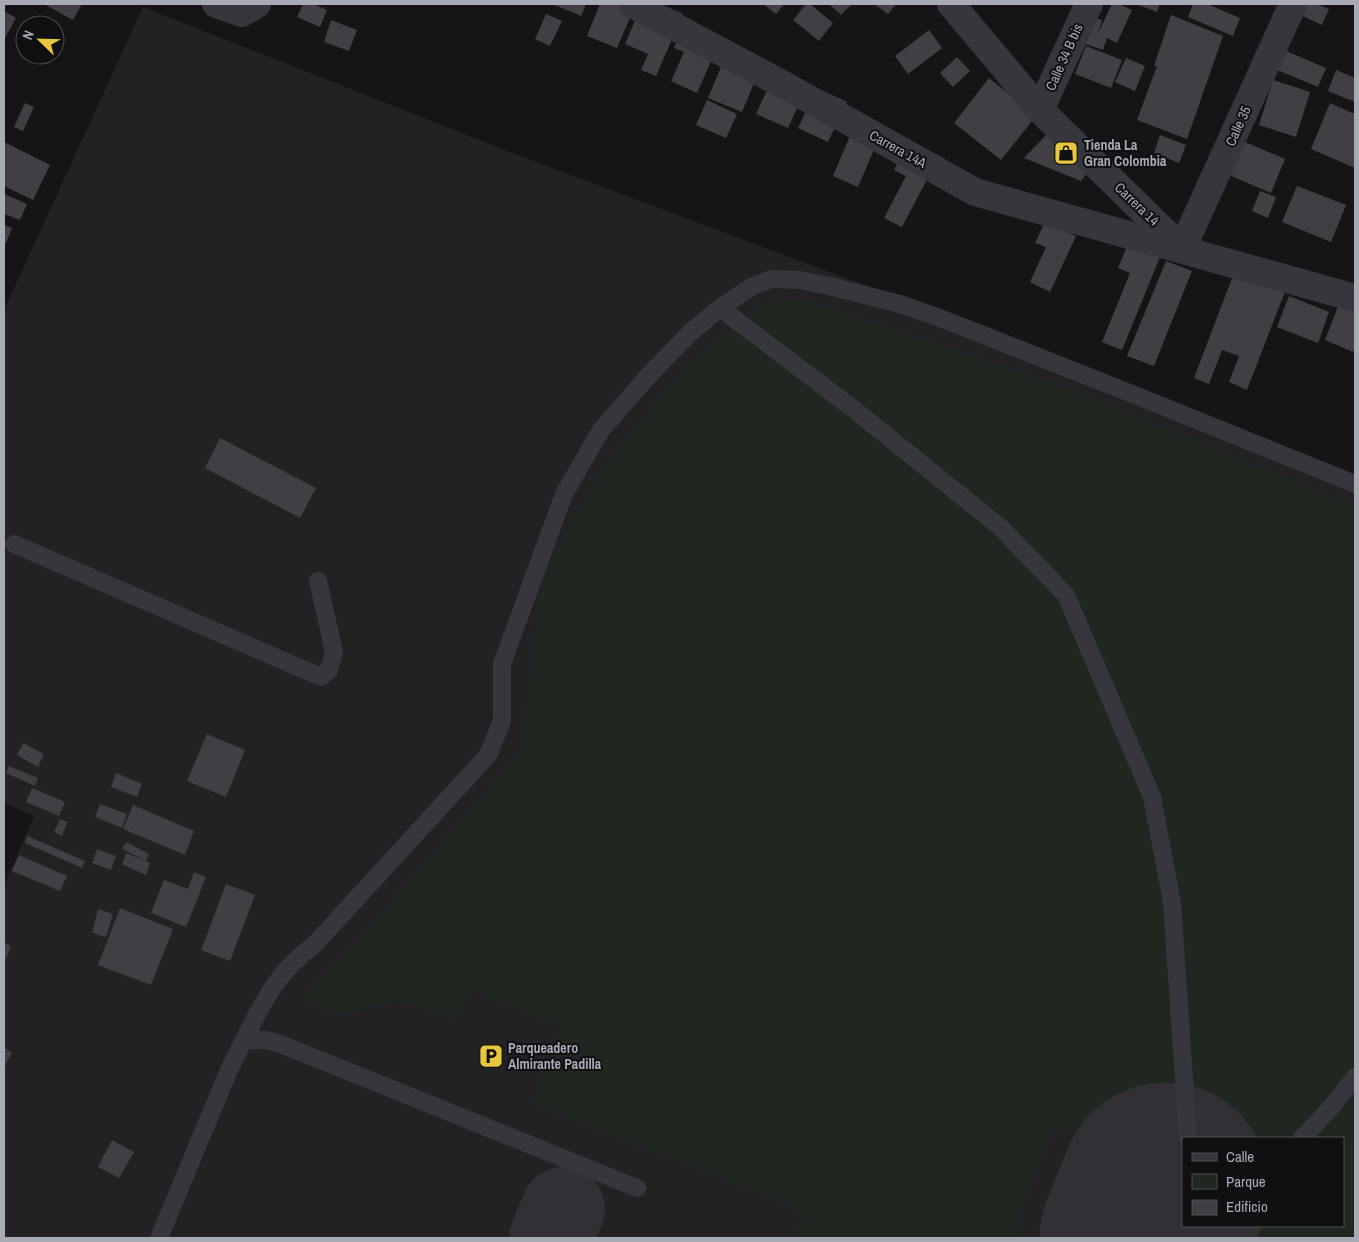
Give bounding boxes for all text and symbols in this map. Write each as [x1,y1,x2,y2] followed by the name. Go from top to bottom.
[15,15,65,65] north arrow
[1041,20,1087,93] street label: Calle 34 B bis
[18,28,38,42] text: N
[1221,103,1255,149] street label: Calle 35
[866,126,930,172] street label: Carrera 14A
[1084,136,1167,170] place label: Tienda La Gran Colombia
[1053,140,1079,166] shop icon: Tienda La Gran Colombia
[1111,178,1163,230] street label: Carrera 14
[508,1039,602,1073] place label: Parqueadero Almirante Padilla
[478,1043,504,1069] parking icon: Parqueadero Almirante Padilla
[1182,1137,1344,1227] legend
[1226,1146,1254,1167] text: Calle
[1226,1171,1266,1192] text: Parque
[1226,1196,1268,1217] text: Edificio

